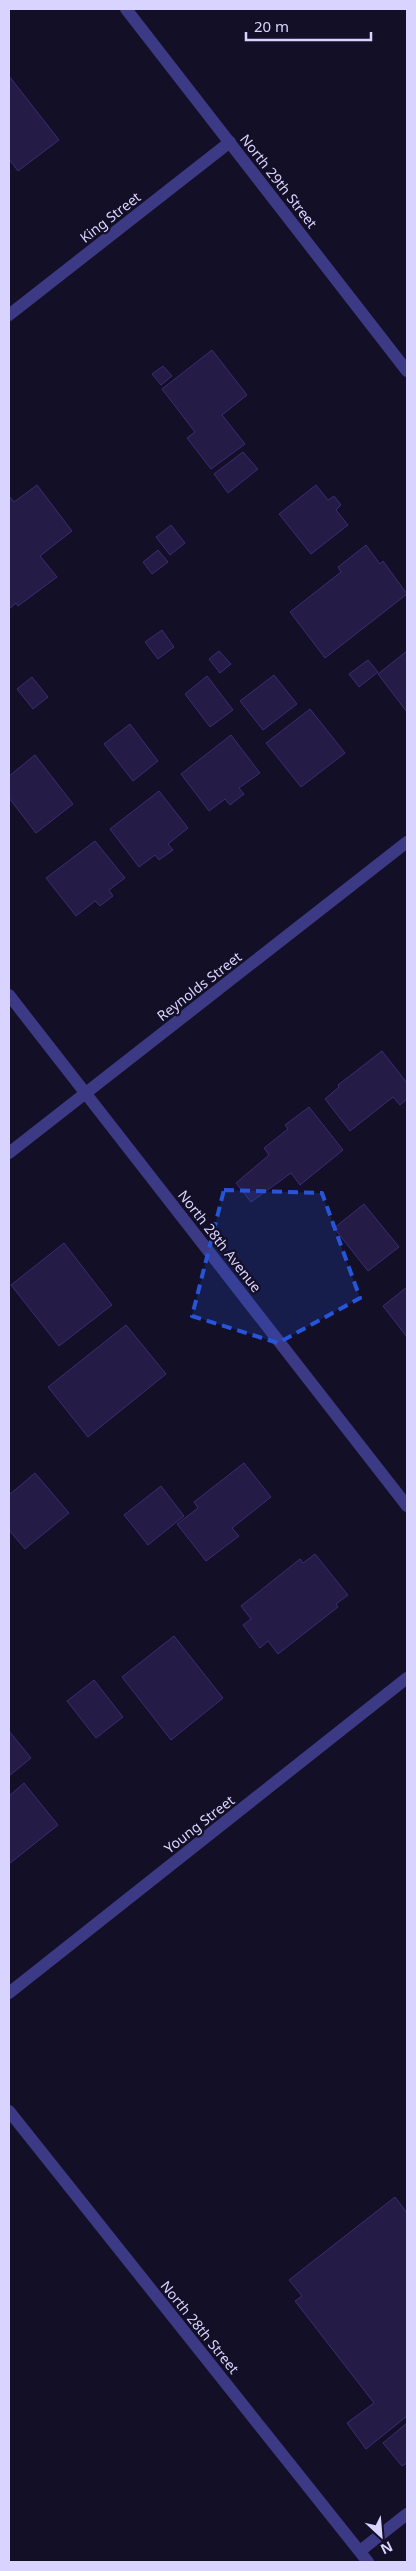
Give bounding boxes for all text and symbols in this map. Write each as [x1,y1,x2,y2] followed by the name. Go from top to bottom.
[246,10,371,42] scale bar
[254,16,289,36] text: 20 m
[236,130,322,232] street label: North 29th Street
[76,187,144,247] street label: King Street
[153,947,245,1025] street label: Reynolds Street
[174,1186,266,1296] street label: North 28th Avenue
[160,1791,238,1857] street label: Young Street
[157,2276,243,2378] street label: North 28th Street
[356,2511,406,2561] north arrow
[378,2537,396,2559] text: N

